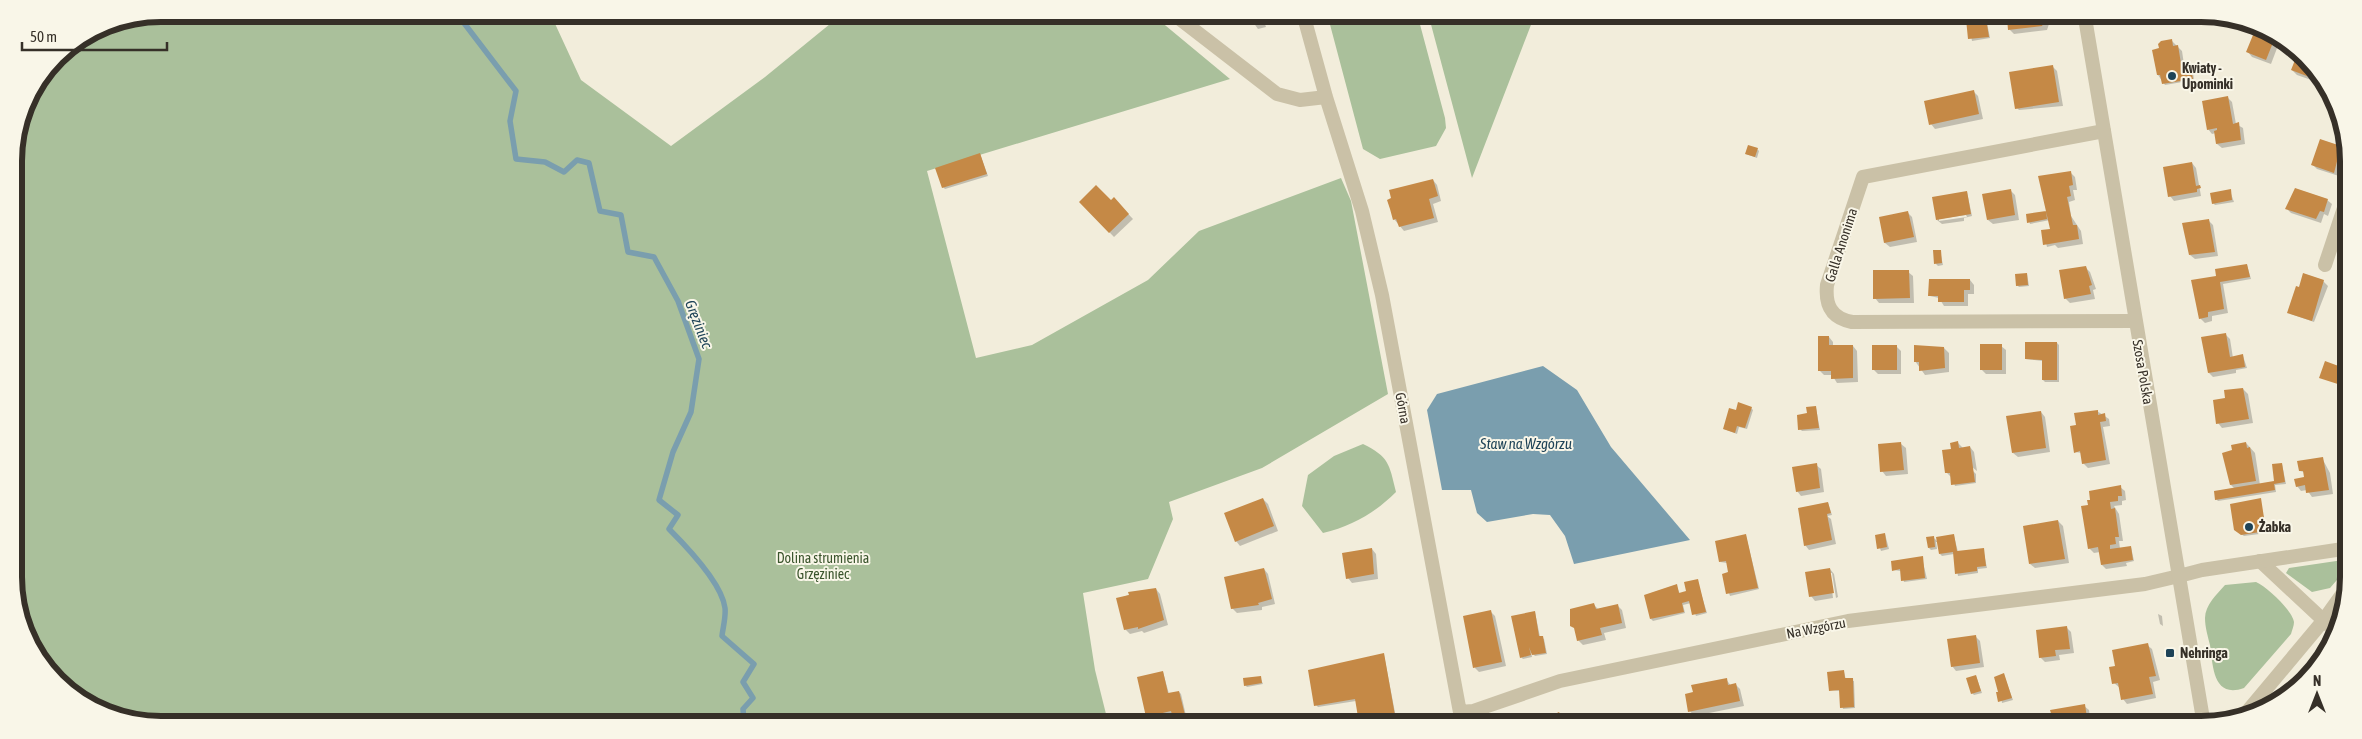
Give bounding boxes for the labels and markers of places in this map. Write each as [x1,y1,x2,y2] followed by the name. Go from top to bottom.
[2182,60,2233,92] place label: Kwiaty - Upominki
[2166,70,2178,82] marker: Kwiaty - Upominki
[2259,518,2292,535] place label: Żabka
[2243,521,2255,533] marker: Żabka
[2180,645,2228,661] place label: Nehringa
[2164,647,2176,659] marker: Nehringa

